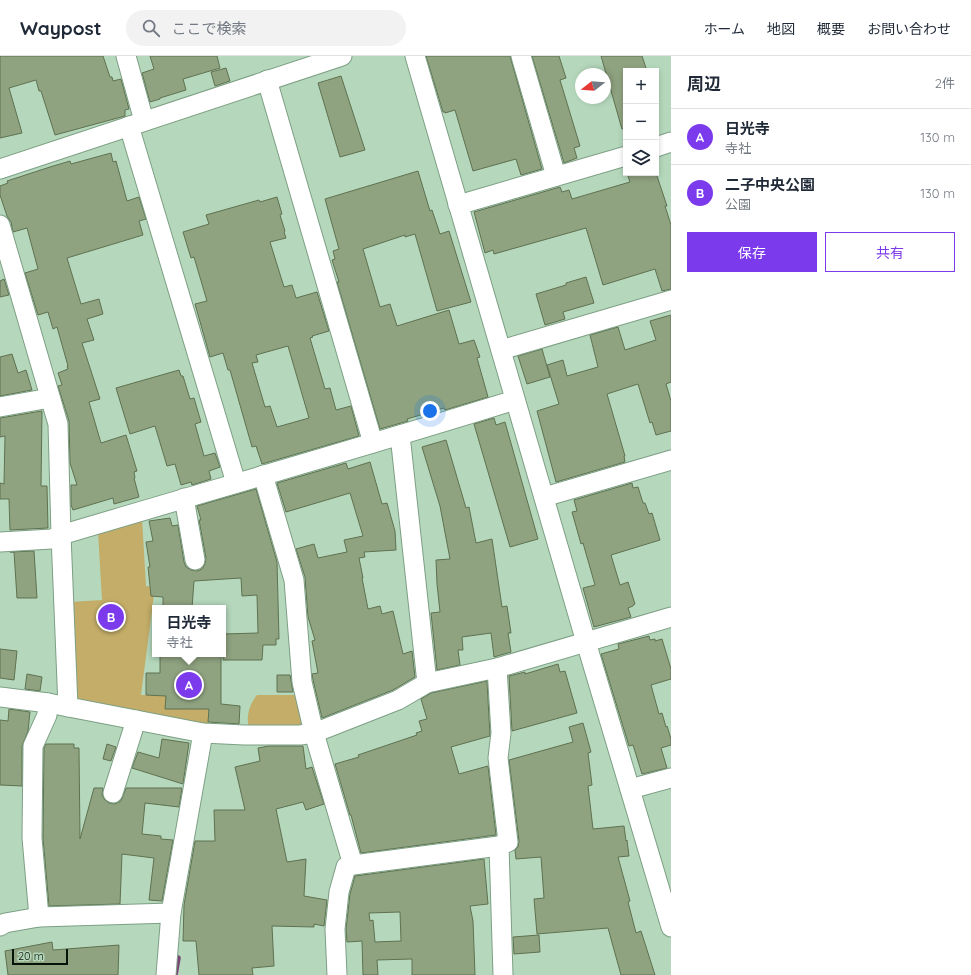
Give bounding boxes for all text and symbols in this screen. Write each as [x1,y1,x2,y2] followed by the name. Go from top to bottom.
[126,10,406,46] search box
[20,16,102,40] text: Waypost
[140,17,162,39] icon: search
[172,19,247,38] text: ここで検索
[703,20,745,38] text: ホーム
[767,20,795,38] text: 地図
[817,20,845,38] text: 概要
[867,20,951,38] text: お問い合わせ
[575,68,611,104] north arrow
[623,68,659,176] map controls
[623,68,659,104] button: +
[687,73,721,94] text: 周辺
[935,75,955,91] text: 2件
[623,104,659,140] button: −
[725,119,770,138] text: 日光寺
[696,129,704,145] text: A
[920,129,955,145] text: 130 m
[623,140,659,176] button: layers
[725,140,751,156] text: 寺社
[725,175,815,194] text: 二子中央公園
[696,185,704,201] text: B
[920,185,955,201] text: 130 m
[725,196,751,212] text: 公園
[687,232,817,272] button: 保存
[825,232,955,272] button: 共有
[420,401,440,421] your location
[98,602,124,632] pin: B
[152,605,226,657] popup
[166,613,212,632] text: 日光寺
[166,634,193,650] text: 寺社
[176,670,202,700] pin: A
[12,947,68,966] scale bar
[18,949,44,963] text: 20 m

